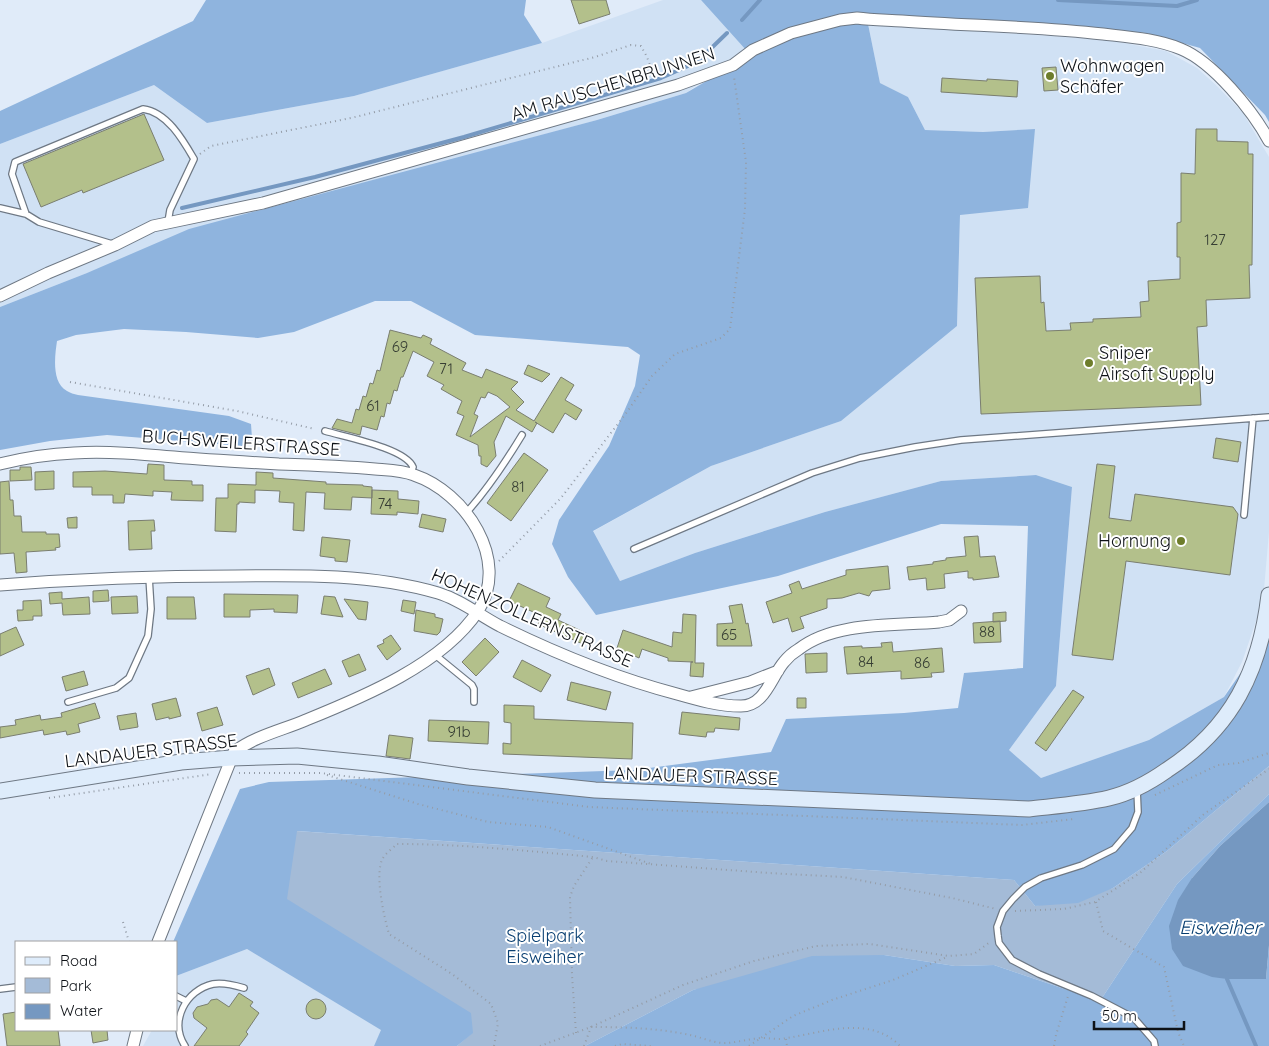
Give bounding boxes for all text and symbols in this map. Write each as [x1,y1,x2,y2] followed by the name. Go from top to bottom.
[508,42,718,125] street label: AM RAUSCHENBRUNNEN
[1060,54,1165,98] place label: Wohnwagen Schäfer
[1044,70,1056,82] marker: Wohnwagen Schäfer
[1204,230,1226,249] house number: 127
[392,337,408,356] house number: 69
[1099,341,1215,385] place label: Sniper Airsoft Supply
[1083,357,1095,369] marker: Sniper Airsoft Supply
[439,359,453,378] house number: 71
[366,396,380,415] house number: 61
[141,424,341,461] street label: BUCHSWEILERSTRASSE
[511,477,525,496] house number: 81
[377,494,393,513] house number: 74
[1098,529,1171,552] place label: Hornung
[1175,535,1187,547] marker: Hornung
[428,563,636,672] street label: HOHENZOLLERNSTRASSE
[979,622,995,641] house number: 88
[721,625,737,644] house number: 65
[858,652,874,671] house number: 84
[914,653,930,672] house number: 86
[447,722,471,741] house number: 91b
[63,728,239,773] street label: LANDAUER STRASSE
[604,761,778,790] street label: LANDAUER STRASSE
[1179,915,1264,939] water label: Eisweiher
[506,924,584,968] park label: Spielpark Eisweiher
[15,941,178,1031] legend
[60,951,97,970] text: Road
[60,976,92,995] text: Park
[1094,998,1184,1030] scale bar
[60,1001,103,1020] text: Water
[1102,1006,1137,1025] text: 50 m

